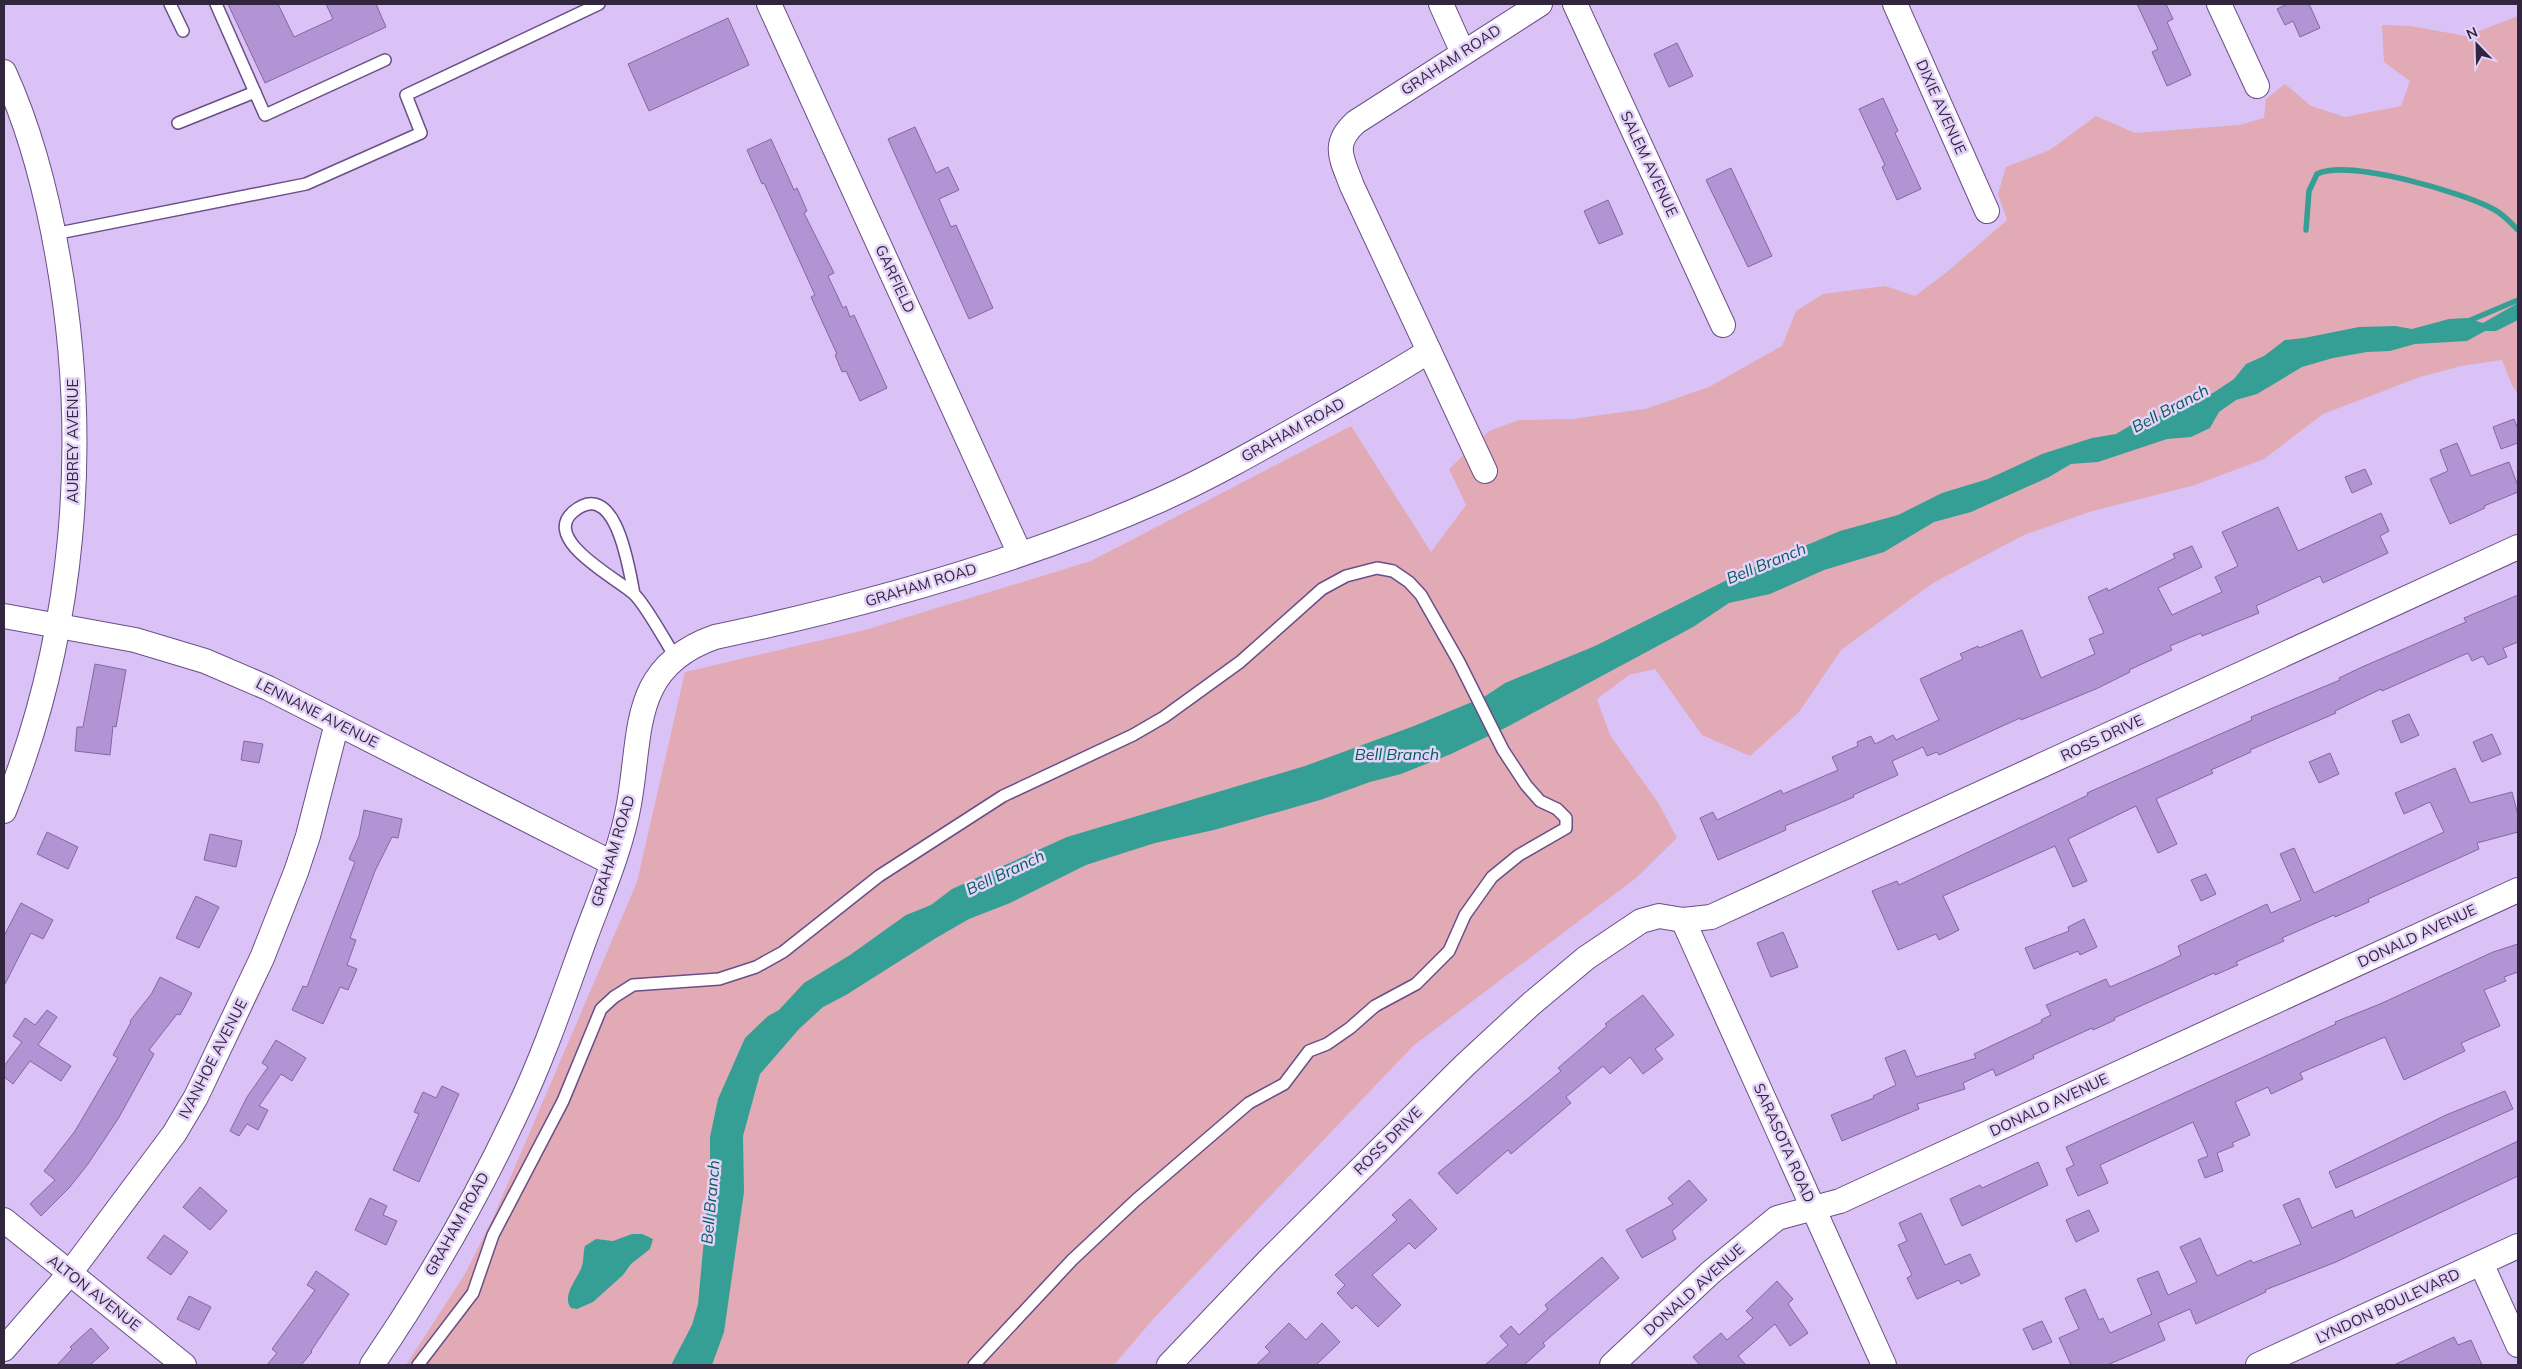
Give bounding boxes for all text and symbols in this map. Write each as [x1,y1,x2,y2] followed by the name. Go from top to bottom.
[1397,20,1504,99] street label: GRAHAM ROAD
[2452,20,2502,70] north arrow
[2464,23,2480,43] text: N
[1912,56,1971,157] street label: DIXIE AVENUE
[1617,108,1682,220] street label: SALEM AVENUE
[871,242,919,316] street label: GARFIELD
[63,378,82,503] street label: AUBREY AVENUE
[2128,379,2212,437] water label: Bell Branch
[1238,393,1348,466] street label: GRAHAM ROAD
[1723,538,1809,588] water label: Bell Branch
[863,559,979,610] street label: GRAHAM ROAD
[253,673,382,752] street label: LENNANE AVENUE
[2057,710,2146,765] street label: ROSS DRIVE
[1355,744,1439,764] water label: Bell Branch
[587,793,638,909] street label: GRAHAM ROAD
[963,845,1047,899] water label: Bell Branch
[2354,900,2479,971] street label: DONALD AVENUE
[174,995,251,1122] street label: IVANHOE AVENUE
[1986,1069,2111,1140] street label: DONALD AVENUE
[1750,1080,1819,1205] street label: SARASOTA ROAD
[1349,1102,1426,1179] street label: ROSS DRIVE
[696,1159,724,1245] water label: Bell Branch
[420,1169,493,1279] street label: GRAHAM ROAD
[1639,1239,1748,1340] street label: DONALD AVENUE
[44,1250,145,1335] street label: ALTON AVENUE
[2313,1264,2463,1347] street label: LYNDON BOULEVARD

